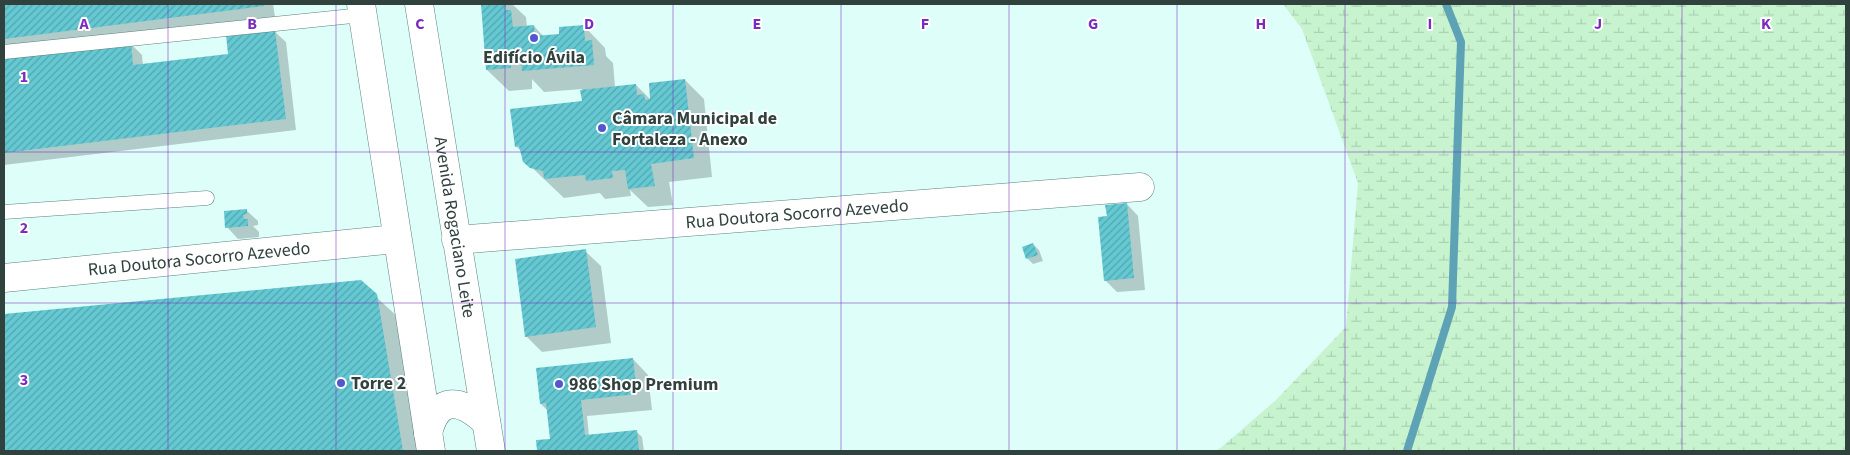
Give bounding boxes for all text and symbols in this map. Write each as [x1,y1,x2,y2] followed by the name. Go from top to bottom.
[78,13,89,35] text: A
[247,13,257,35] text: B
[415,13,425,35] text: C
[584,13,594,35] text: D
[753,13,761,35] text: E
[921,13,929,35] text: F
[1088,13,1098,35] text: G
[1256,13,1266,35] text: H
[1428,13,1432,35] text: I
[1594,13,1602,35] text: J
[1761,13,1771,35] text: K
[528,32,540,44] marker: Edifício Ávila
[483,45,585,70] place label: Edifício Ávila
[20,66,28,88] text: 1
[612,106,777,152] place label: Câmara Municipal de Fortaleza - Anexo
[596,122,608,134] marker: Câmara Municipal de Fortaleza - Anexo
[428,135,482,320] street label: Avenida Rogaciano Leite
[685,192,909,235] street label: Rua Doutora Socorro Azevedo
[20,217,28,239] text: 2
[87,235,311,282] street label: Rua Doutora Socorro Azevedo
[20,369,28,391] text: 3
[351,371,406,396] place label: Torre 2
[569,372,718,397] place label: 986 Shop Premium
[335,377,347,389] marker: Torre 2
[553,378,565,390] marker: 986 Shop Premium

